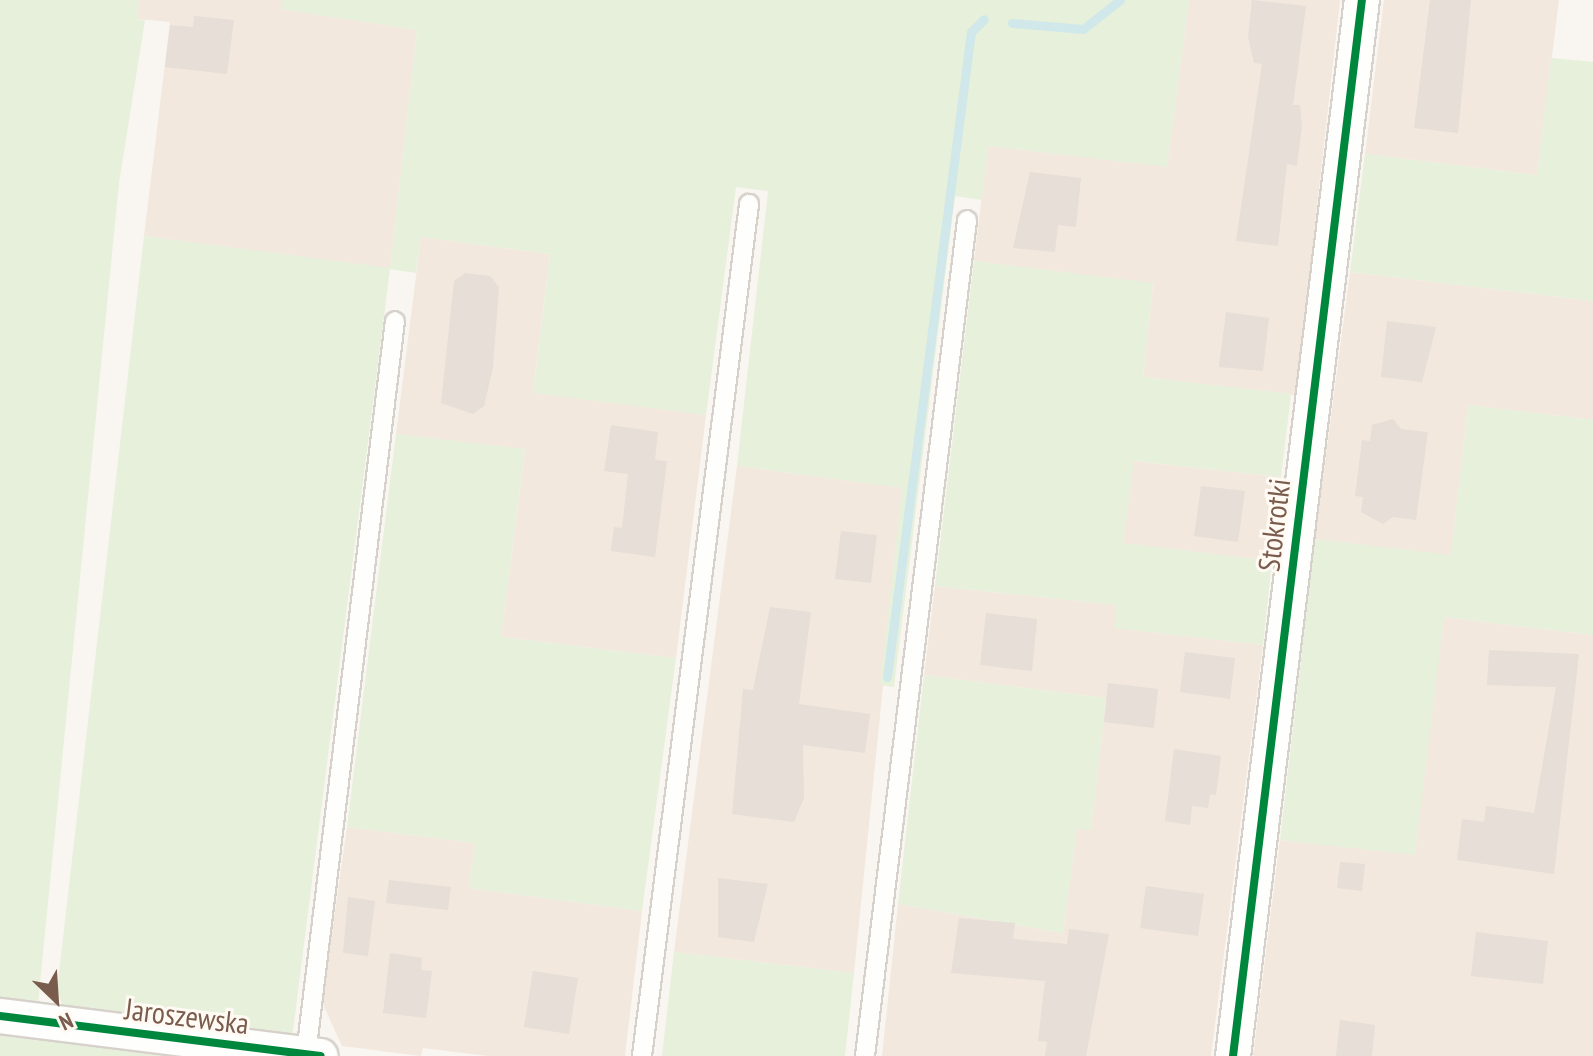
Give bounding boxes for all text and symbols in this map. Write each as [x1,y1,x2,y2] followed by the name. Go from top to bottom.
[1250,477,1298,573] street label: Stokrotki
[16,960,96,1040] north arrow
[123,991,251,1041] street label: Jaroszewska
[55,1007,77,1037] text: N

